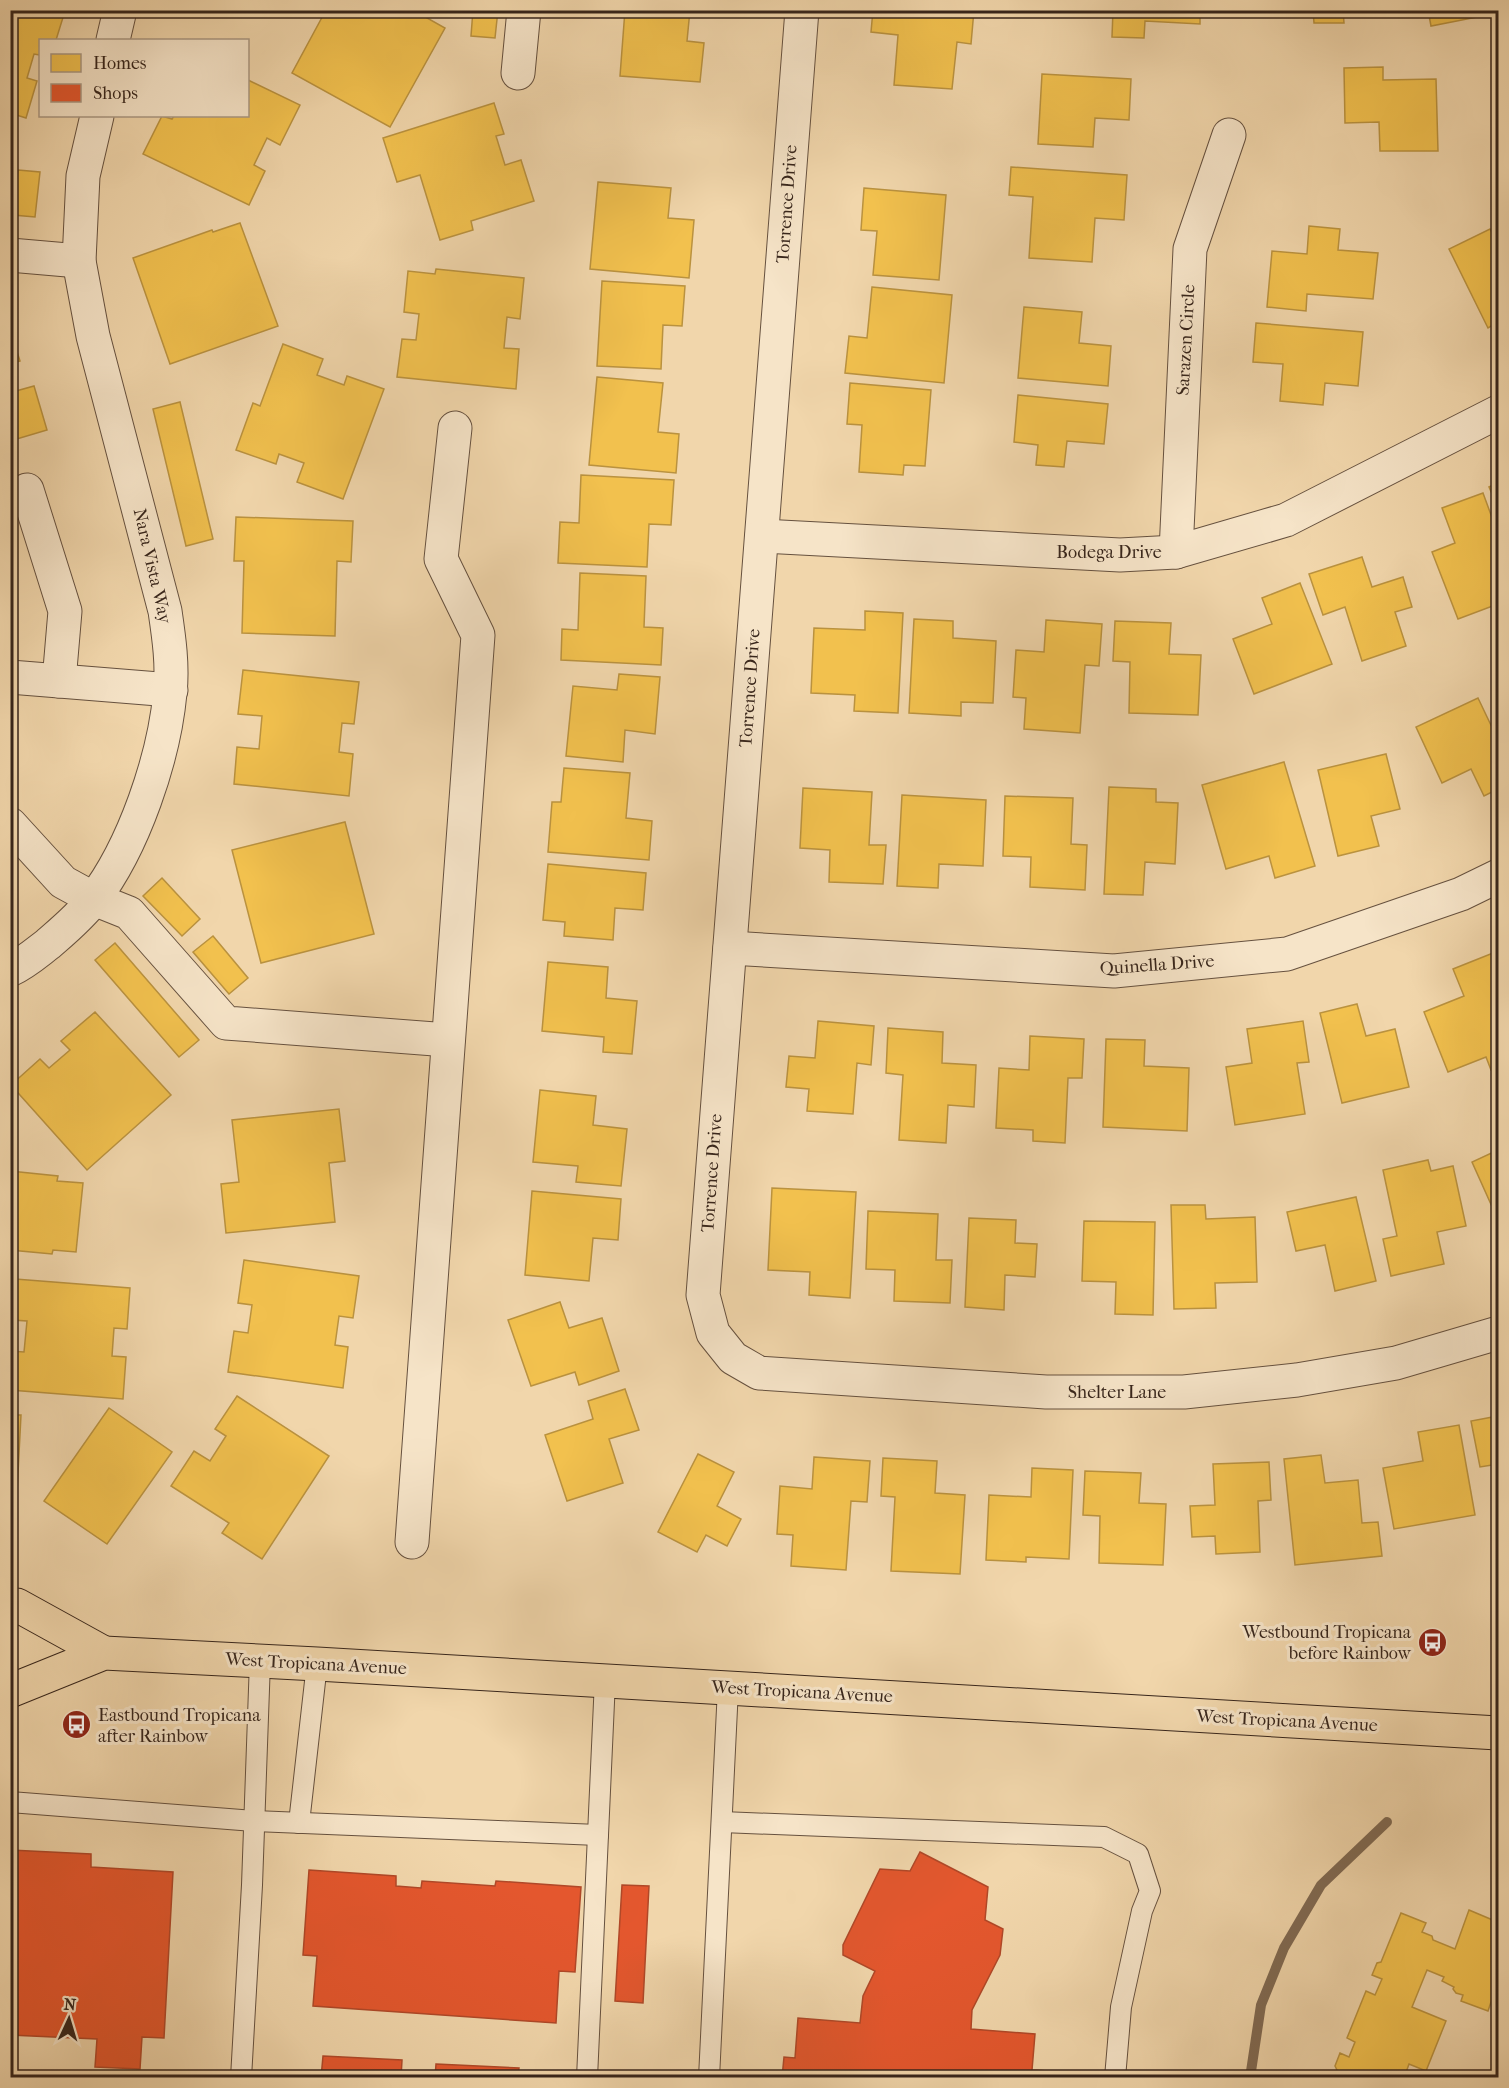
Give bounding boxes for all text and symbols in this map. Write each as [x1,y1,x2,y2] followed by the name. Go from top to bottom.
[39,39,249,117] legend
[93,53,147,74] text: Homes
[93,83,138,104] text: Shops
[772,144,802,264] street label: Torrence Drive
[1173,284,1199,396] street label: Sarazen Circle
[129,506,176,627] street label: Nara Vista Way
[1056,542,1162,563] street label: Bodega Drive
[735,628,765,748] street label: Torrence Drive
[1099,951,1215,979] street label: Quinella Drive
[697,1113,727,1233] street label: Torrence Drive
[1068,1382,1166,1403] street label: Shelter Lane
[1241,1622,1412,1664] place label: Westbound Tropicana before Rainbow
[1416,1626,1448,1658] bus stop icon: Westbound Tropicana before Rainbow
[224,1649,407,1679] street label: West Tropicana Avenue
[710,1677,893,1707] street label: West Tropicana Avenue
[98,1705,261,1747] place label: Eastbound Tropicana after Rainbow
[1195,1706,1378,1736] street label: West Tropicana Avenue
[61,1709,93,1741] bus stop icon: Eastbound Tropicana after Rainbow
[39,1989,99,2049] north arrow
[63,1995,78,2014] text: N

